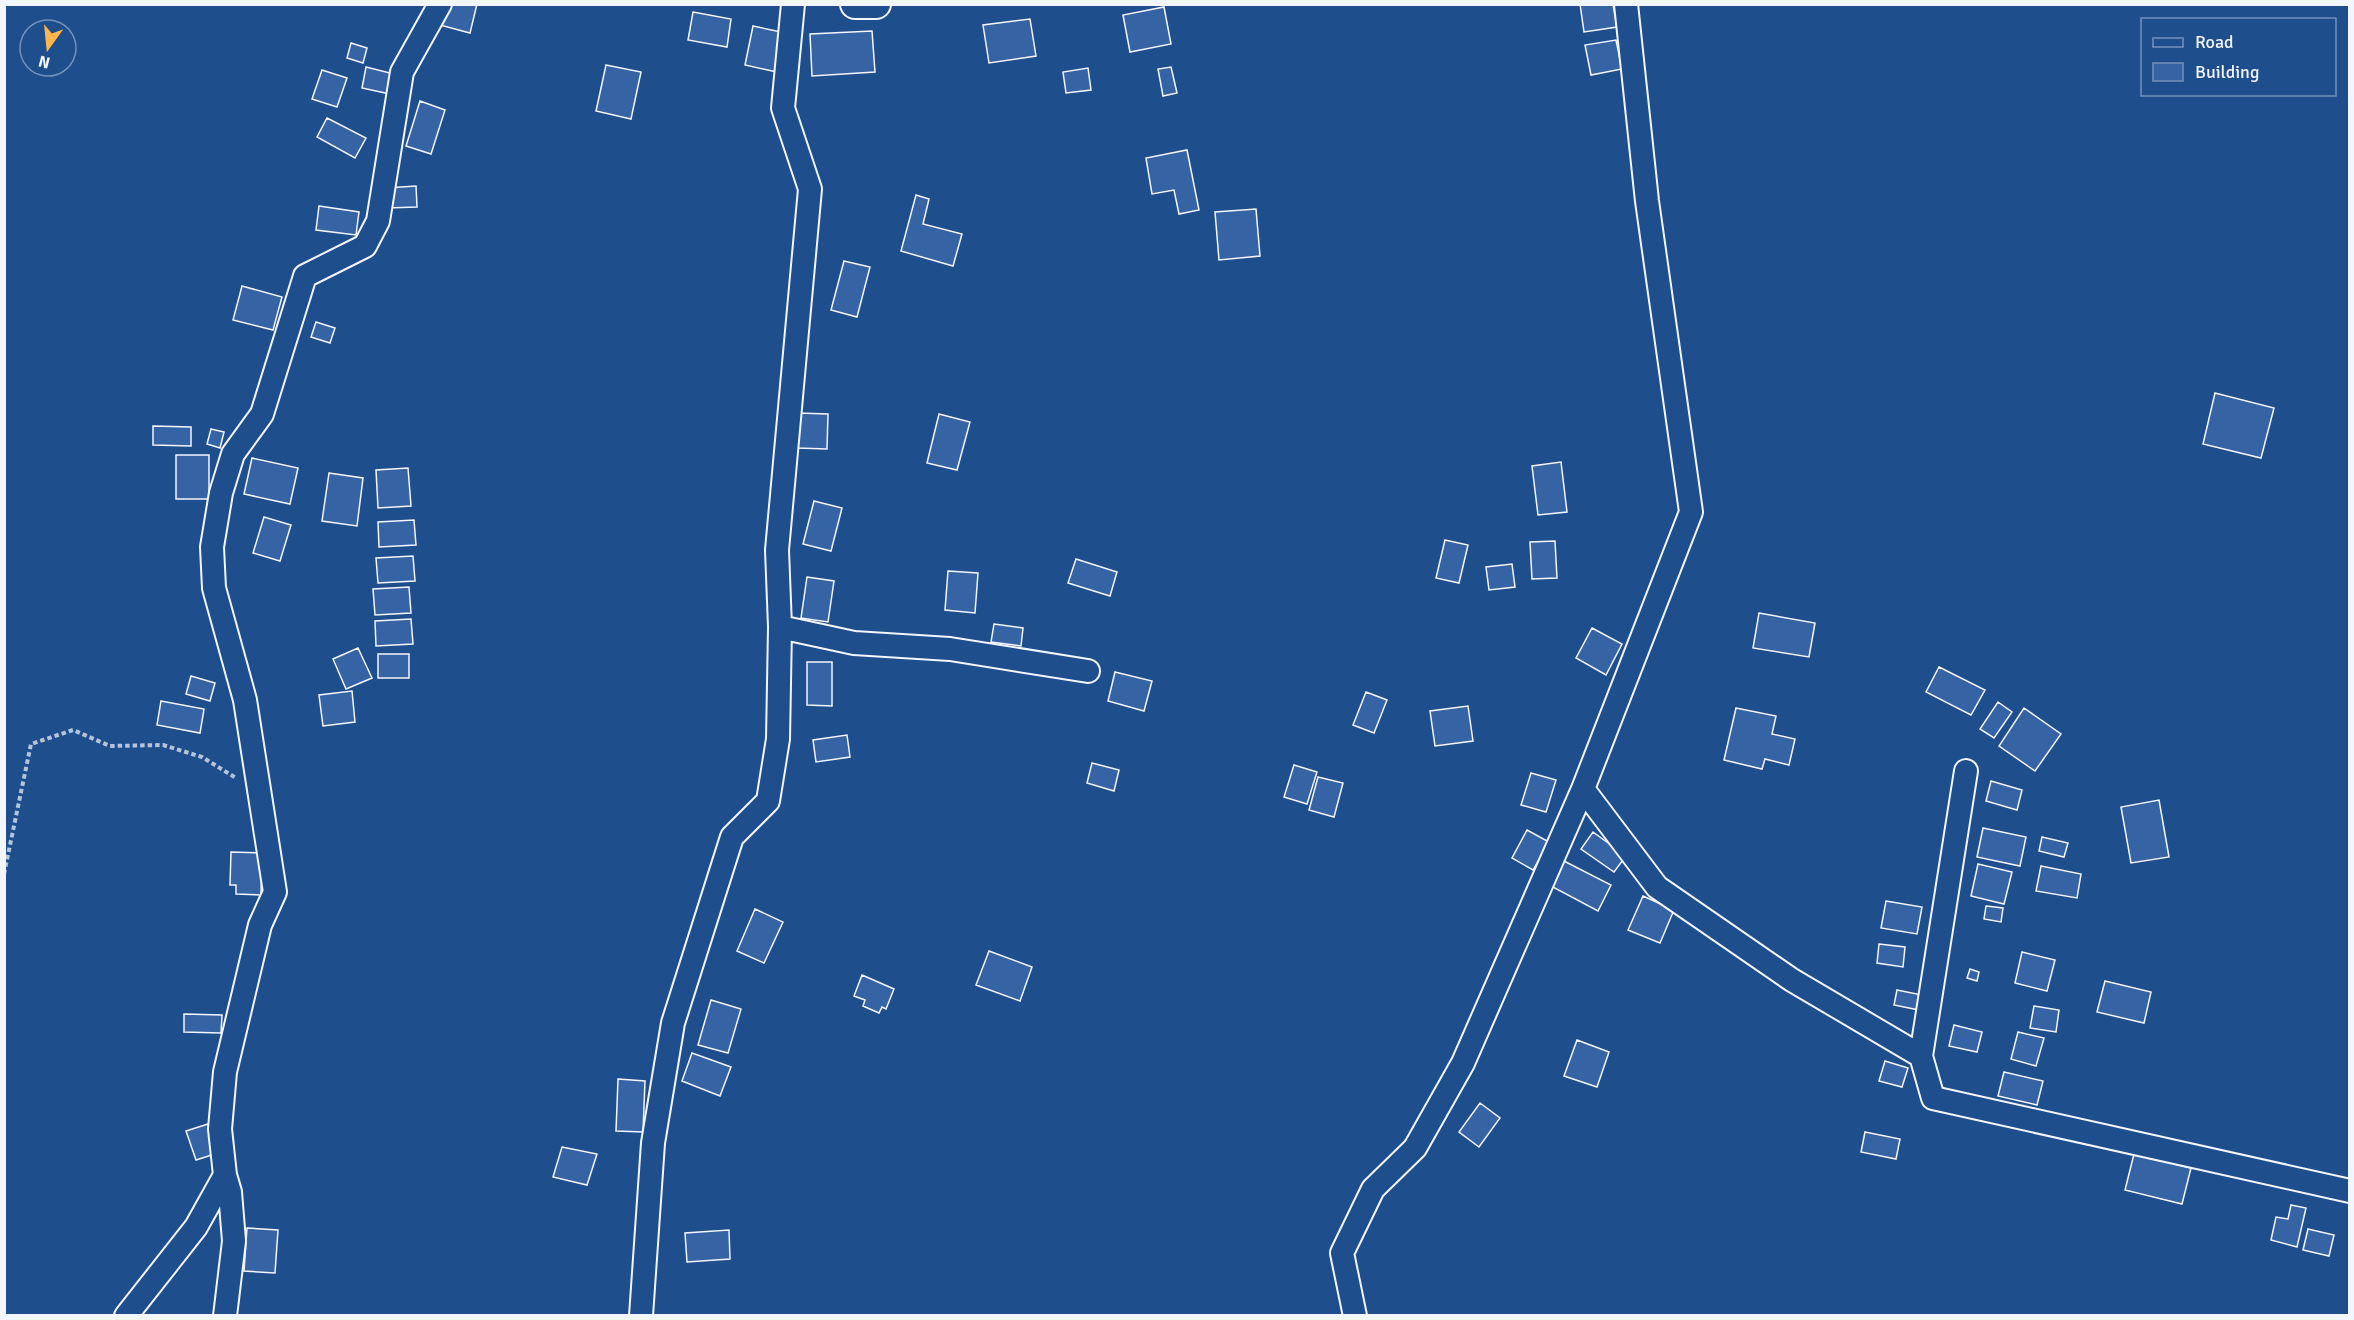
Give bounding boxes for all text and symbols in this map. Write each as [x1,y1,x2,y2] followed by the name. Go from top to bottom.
[18,18,78,78] north arrow
[2141,18,2336,96] legend
[2195,31,2234,53] text: Road
[36,50,52,73] text: N
[2195,61,2259,83] text: Building

